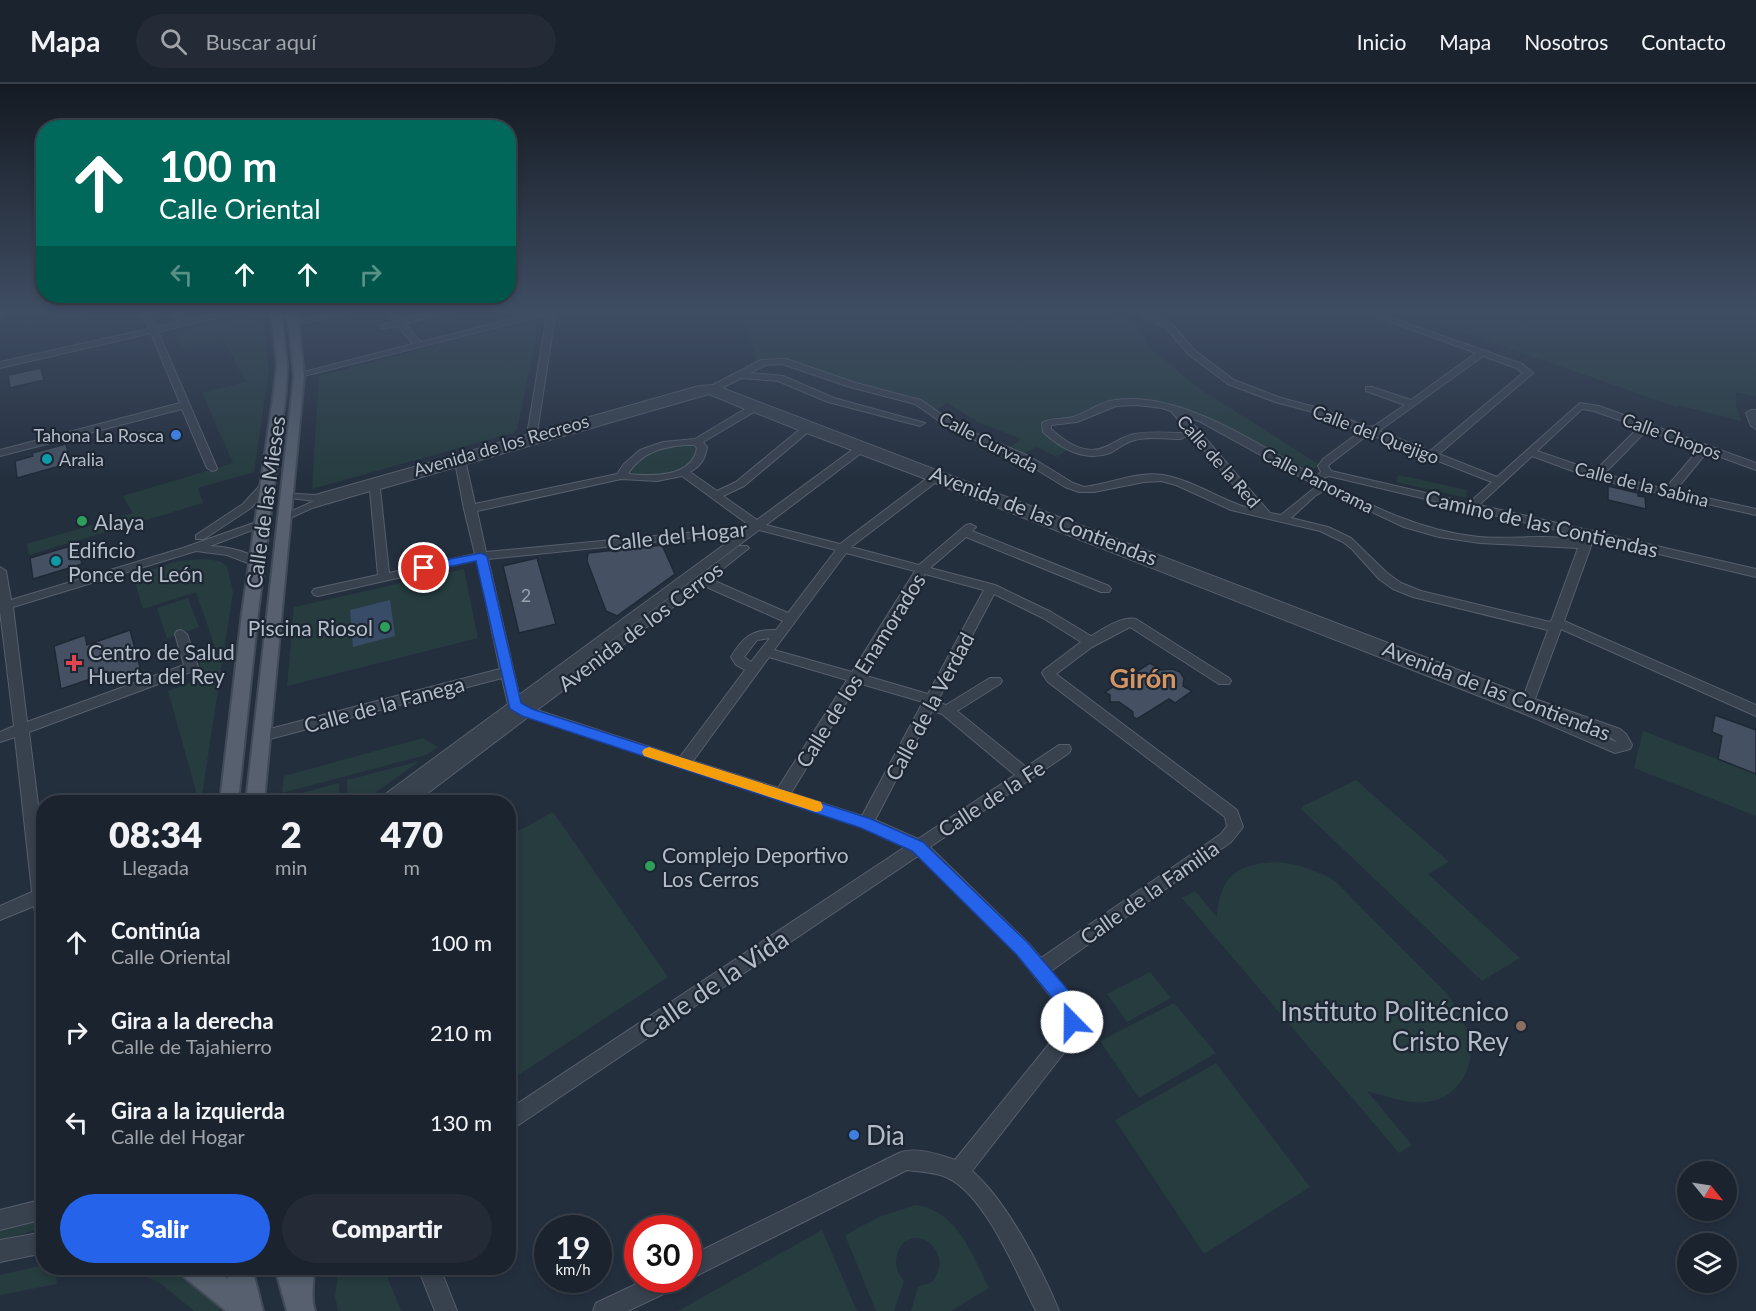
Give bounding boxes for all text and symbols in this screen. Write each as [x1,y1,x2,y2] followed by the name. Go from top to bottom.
[136,14,556,68] search box
[30,24,100,58] text: Mapa
[157,25,190,58] icon: search
[205,28,317,55] text: Buscar aquí
[1357,29,1406,54] text: Inicio
[1439,29,1491,54] text: Mapa
[1524,29,1608,54] text: Nosotros
[1641,29,1726,54] text: Contacto
[159,141,277,191] text: 100 m
[60,144,138,222] icon: ahead
[159,192,321,225] text: Calle Oriental
[165,258,198,291] icon: left
[228,258,261,291] icon: ahead
[291,258,324,291] icon: ahead
[354,258,387,291] icon: right
[1310,400,1442,468] street label: Calle del Quejigo
[936,407,1042,477] street label: Calle Curvada
[1619,408,1725,464] street label: Calle Chopos
[411,409,591,481] street label: Avenida de los Recreos
[1173,410,1265,512] street label: Calle de la Red
[241,414,289,590] street label: Calle de las Mieses
[34,424,164,446] place label: Tahona La Rosca
[169,428,183,442] marker: Tahona La Rosca
[1258,442,1378,518] street label: Calle Panorama
[59,448,104,470] place label: Aralia
[40,452,54,466] marker: Aralia
[1573,457,1711,511] street label: Calle de la Sabina
[927,460,1161,570] street label: Avenida de las Contiendas
[1423,484,1661,562] street label: Camino de las Contiendas
[94,509,144,534] place label: Alaya
[75,514,89,528] marker: Alaya
[606,515,749,555] street label: Calle del Hogar
[68,537,203,586] place label: Edificio Ponce de León
[398,542,449,593] pin
[407,551,440,584] icon: arrive
[49,554,63,568] marker: Edificio Ponce de León
[553,556,727,696] street label: Avenida de los Cerros
[790,568,930,772] street label: Calle de los Enamorados
[521,584,531,606] house number: 2
[248,615,373,640] place label: Piscina Riosol
[378,620,392,634] marker: Piscina Riosol
[879,628,979,784] street label: Calle de la Verdad
[1380,635,1614,745] street label: Avenida de las Contiendas
[88,639,235,688] place label: Centro de Salud Huerta del Rey
[65,654,83,672] marker: Centro de Salud Huerta del Rey
[1110,661,1176,694] district label: Girón
[301,671,467,737] street label: Calle de la Fanega
[933,754,1049,842] street label: Calle de la Fe
[109,812,202,856] text: 08:34
[281,812,302,856] text: 2
[380,812,443,856] text: 470
[1075,835,1223,949] street label: Calle de la Familia
[662,842,849,891] place label: Complejo Deportivo Los Cerros
[122,855,189,879] text: Llegada
[275,855,307,879] text: min
[403,855,420,879] text: m
[643,859,657,873] marker: Complejo Deportivo Los Cerros
[111,917,200,944] text: Continúa
[632,922,794,1046] street label: Calle de la Vida
[60,926,93,959] icon: ahead
[430,929,492,956] text: 100 m
[111,944,231,968] text: Calle Oriental
[1040,990,1104,1054] position arrow
[1281,995,1510,1057] place label: Instituto Politécnico Cristo Rey
[111,1007,274,1034] text: Gira a la derecha
[60,1016,93,1049] icon: right
[430,1019,492,1046] text: 210 m
[1514,1019,1528,1033] marker: Instituto Politécnico Cristo Rey
[111,1034,272,1058] text: Calle de Tajahierro
[111,1097,285,1124] text: Gira a la izquierda
[60,1106,93,1139] icon: left
[430,1109,492,1136] text: 130 m
[866,1119,905,1151] place label: Dia
[111,1124,245,1148] text: Calle del Hogar
[847,1128,861,1142] marker: Dia
[1677,1161,1737,1221] north arrow
[1677,1161,1737,1293] map controls
[60,1194,270,1263] button: Salir
[282,1194,492,1263] button: Compartir
[624,1215,702,1293] speed limit sign: 30
[556,1229,590,1265] text: 19
[1677,1233,1737,1293] button: layers
[555,1260,591,1278] text: km/h

